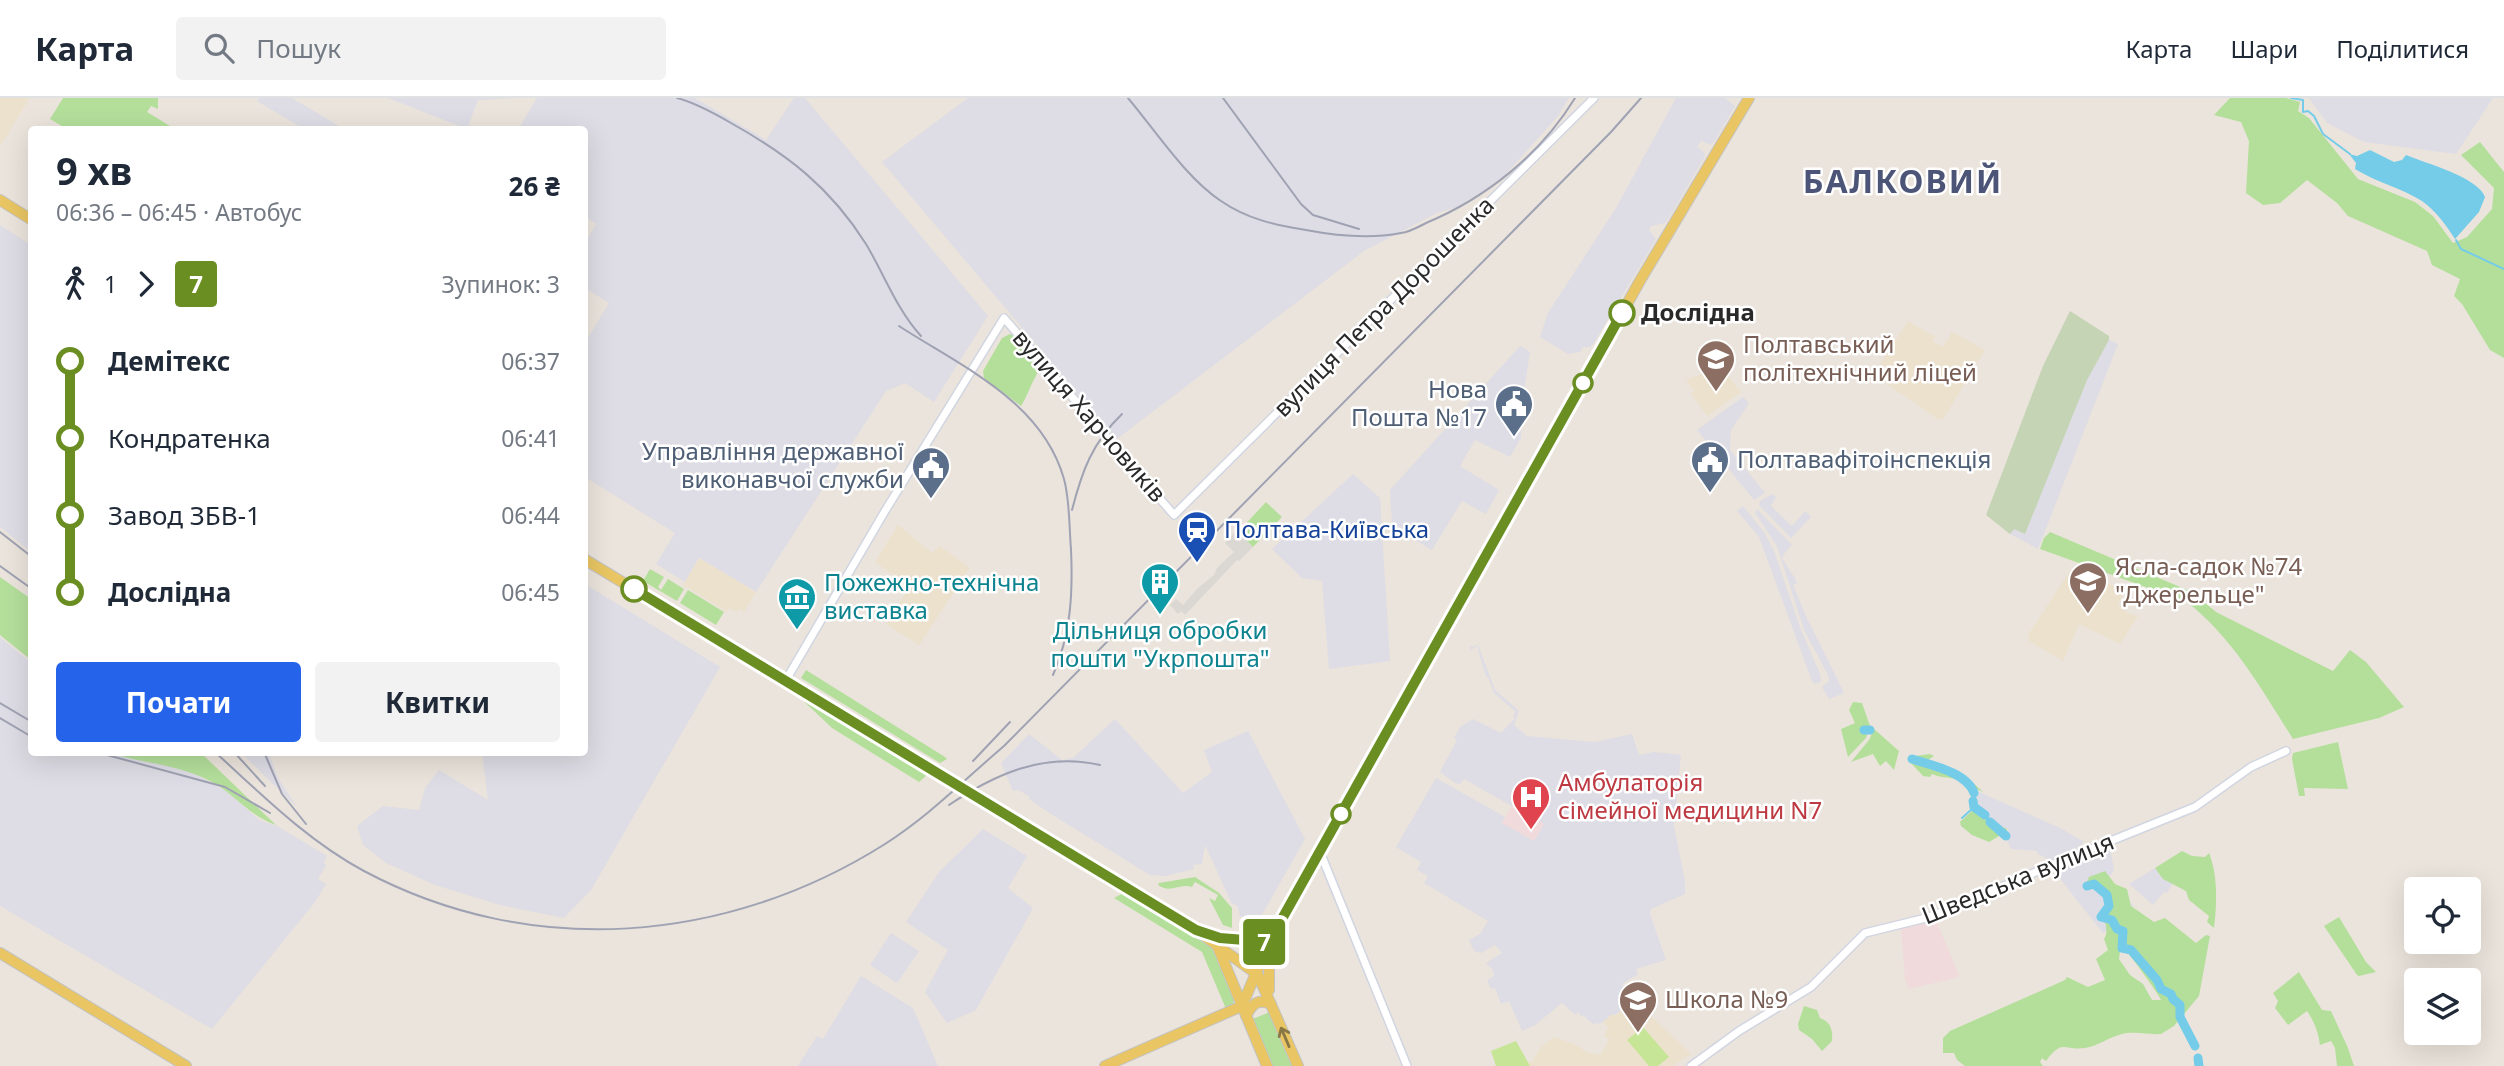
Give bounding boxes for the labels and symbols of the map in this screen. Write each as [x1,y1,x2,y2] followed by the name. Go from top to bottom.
[1803,159,2003,202] district label: БАЛКОВИЙ
[1265,188,1501,424] street label: вулиця Петра Дорошенка
[1641,295,1755,328] place label: Дослідна
[1609,300,1635,326] marker: Дослідна
[1006,322,1174,508] street label: вулиця Харчовиків
[1743,327,1977,388] place label: Полтавський політехнічний ліцей
[1695,338,1737,393] school or university icon: Полтавський політехнічний ліцей
[1351,372,1487,433] place label: Нова Пошта №17
[1573,373,1593,393] unlabelled marker
[1493,383,1535,438] public building icon: Нова Пошта №17
[642,434,904,495] place label: Управління державної виконавчої служби
[1689,439,1731,494] public building icon: Полтавафітоінспекція
[1737,442,1991,475] place label: Полтавафітоінспекція
[910,445,952,500] public building icon: Управління державної виконавчої служби
[1176,509,1218,564] station icon: Полтава-Київська
[1224,512,1429,545] place label: Полтава-Київська
[2115,549,2302,610] place label: Ясла-садок №74 "Джерельце"
[2067,560,2109,615] school or university icon: Ясла-садок №74 "Джерельце"
[1139,561,1181,616] building icon: Дільниця обробки пошти "Укрпошта"
[824,565,1039,626] place label: Пожежно-технічна виставка
[621,576,647,602] unlabelled marker
[776,576,818,631] museum icon: Пожежно-технічна виставка
[1050,613,1270,674] place label: Дільниця обробки пошти "Укрпошта"
[1558,765,1822,826] place label: Амбулаторія сімейної медицини N7
[1510,776,1552,831] hospital icon: Амбулаторія сімейної медицини N7
[1331,804,1351,824] unlabelled marker
[1916,824,2118,931] street label: Шведська вулиця
[1241,919,1287,965] line badge: 7
[1617,979,1659,1034] school or university icon: Школа №9
[1665,982,1788,1015] place label: Школа №9
[1278,1027,1291,1048] one-way arrow

